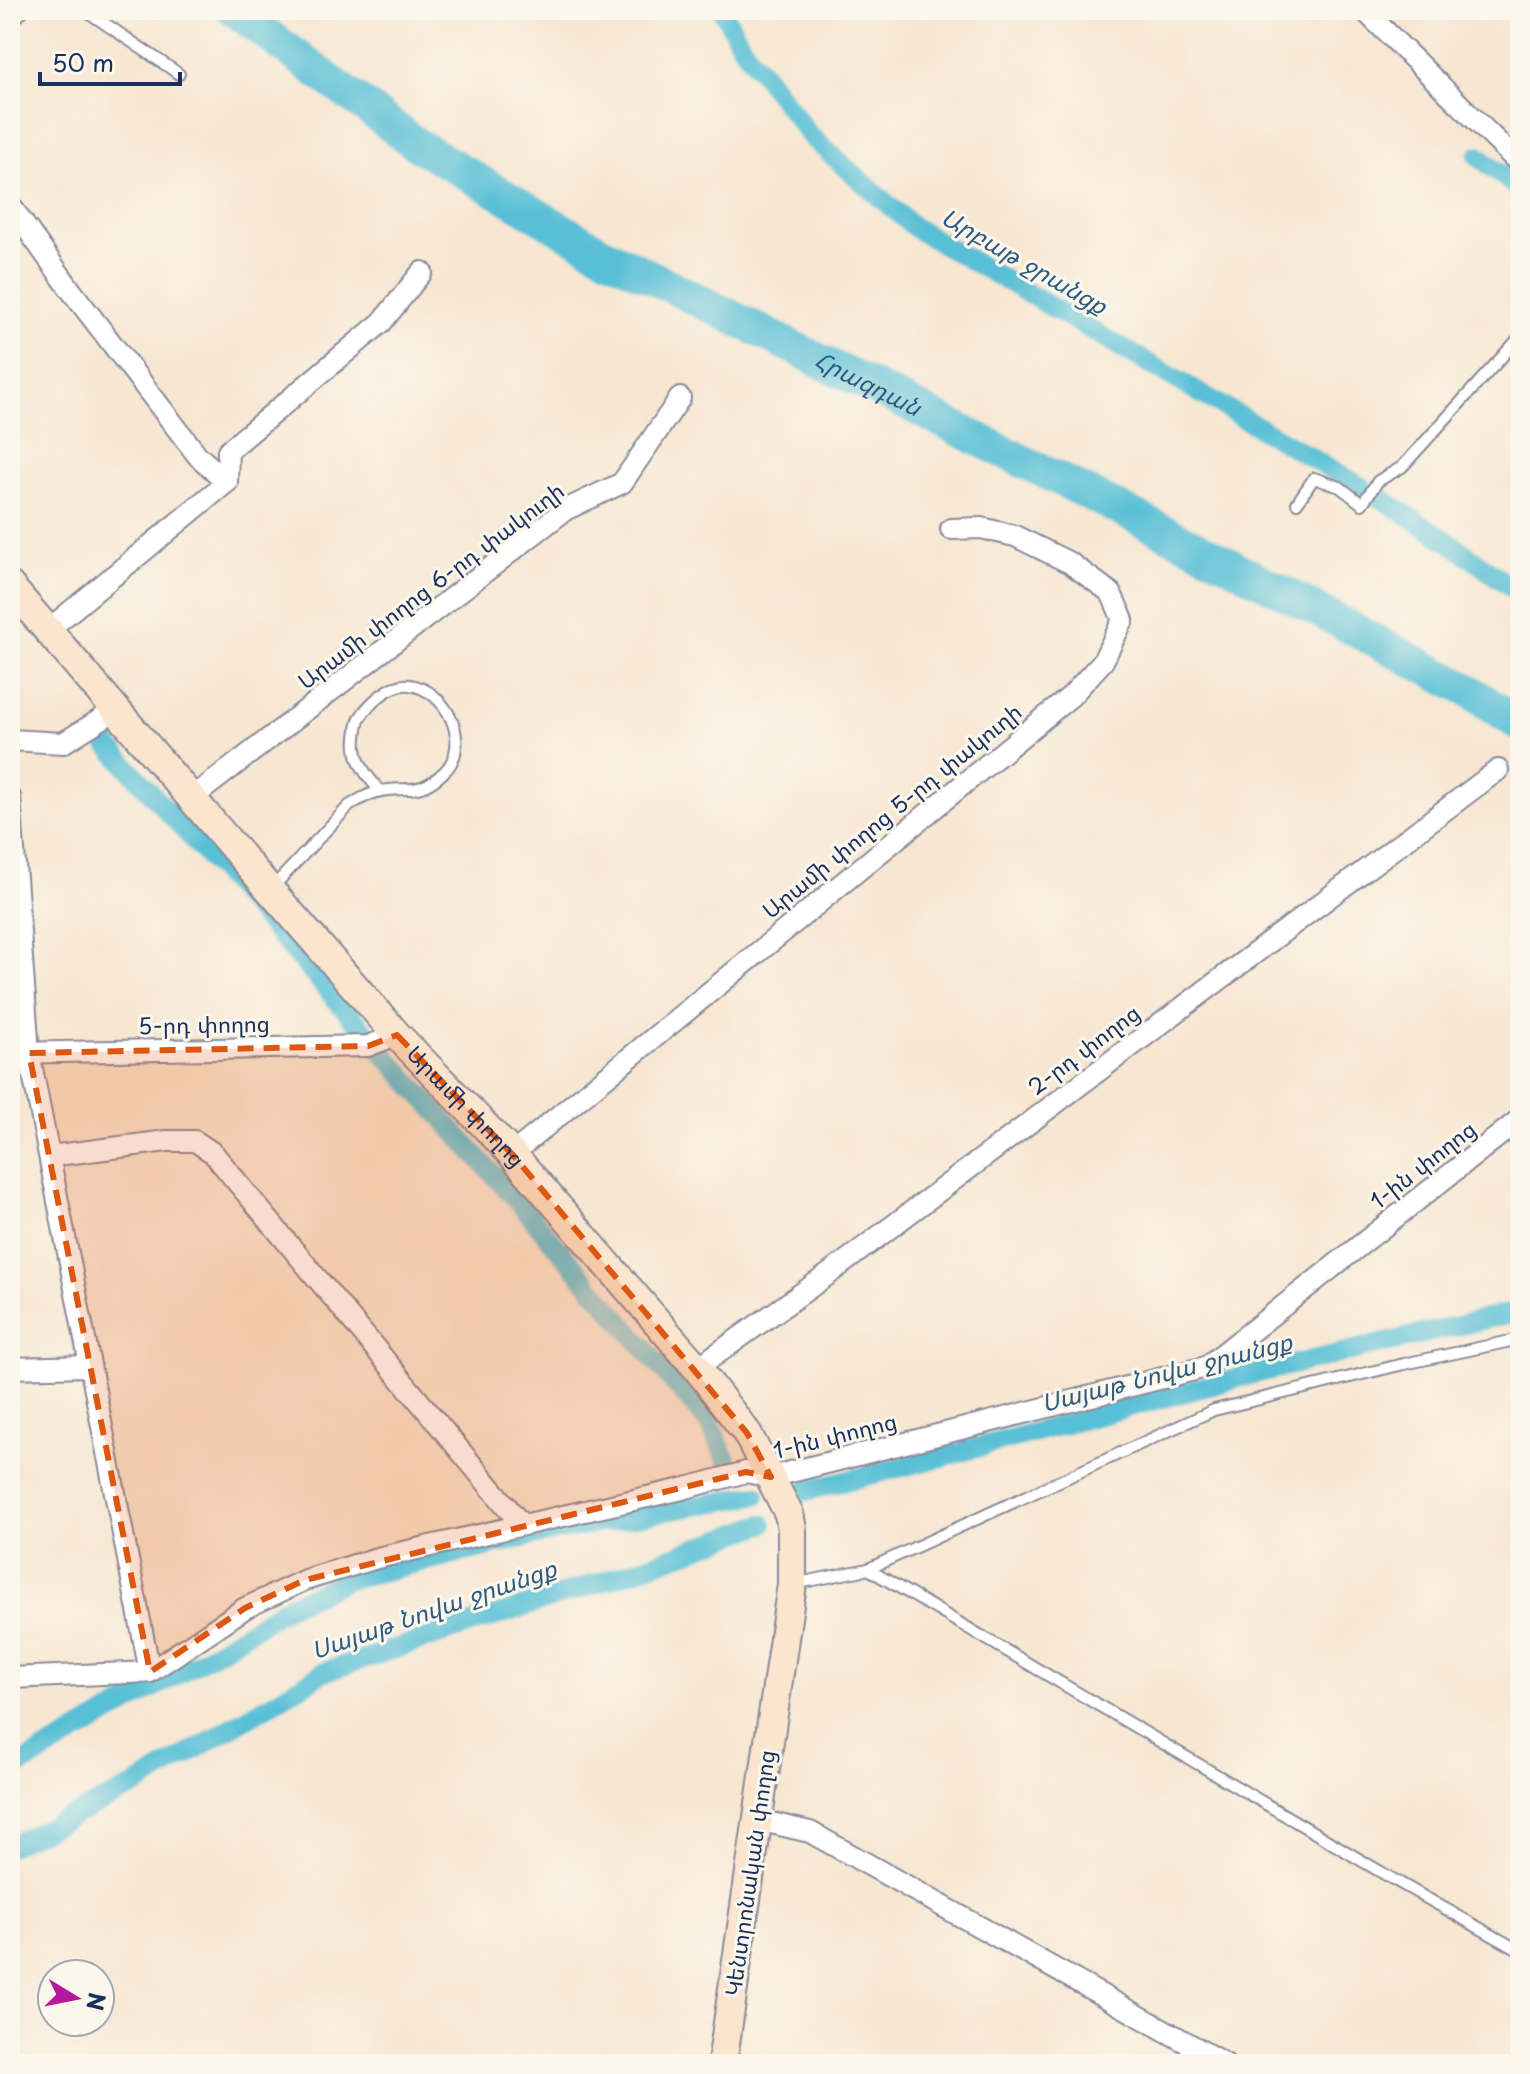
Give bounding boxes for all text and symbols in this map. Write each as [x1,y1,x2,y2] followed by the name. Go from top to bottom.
[40,36,180,86] scale bar
[52,44,114,80] text: 50 m
[935,198,1116,323] water label: Արբաթ ջրանցք
[809,341,930,425] water label: Հրազդան
[290,473,570,696] street label: Արամի փողոց 6-րդ փակուղի
[754,695,1028,925] street label: Արամի փողոց 5-րդ փակուղի
[1020,996,1146,1102] street label: 2-րդ փողոց
[138,1006,270,1041] street label: 5-րդ փողոց
[400,1037,534,1174] street label: Արամի փողոց
[1362,1112,1482,1216] street label: 1-ին փողոց
[1037,1322,1297,1420] water label: Սայաթ Նովա ջրանցք
[769,1403,900,1466] street label: 1-ին փողոց
[306,1549,562,1667] water label: Սայաթ Նովա ջրանցք
[715,1748,782,1998] street label: Կենտրոնական փողոց
[36,1958,116,2038] north arrow
[79,1990,115,2013] text: N

